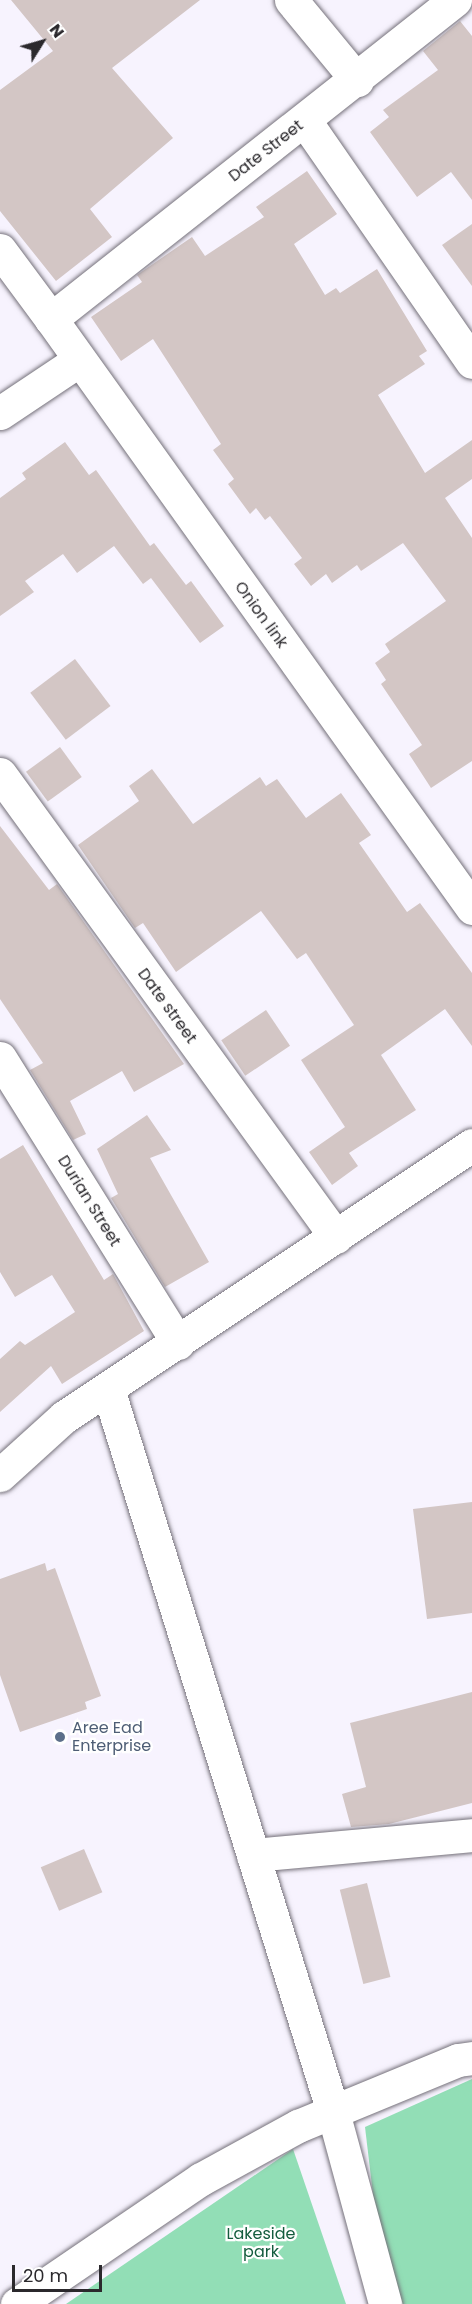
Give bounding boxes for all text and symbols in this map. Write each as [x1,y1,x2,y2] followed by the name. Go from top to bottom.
[12,12,72,72] north arrow
[44,19,70,43] text: N
[225,116,307,186] street label: Date Street
[230,578,292,652] street label: Onion link
[133,965,201,1047] street label: Date street
[53,1152,125,1250] street label: Durian Street
[72,1718,151,1756] place label: Aree Ead Enterprise
[53,1730,67,1744] marker: Aree Ead Enterprise
[227,2224,295,2262] park label: Lakeside park
[15,2253,105,2291] scale bar
[23,2263,68,2288] text: 20 m

